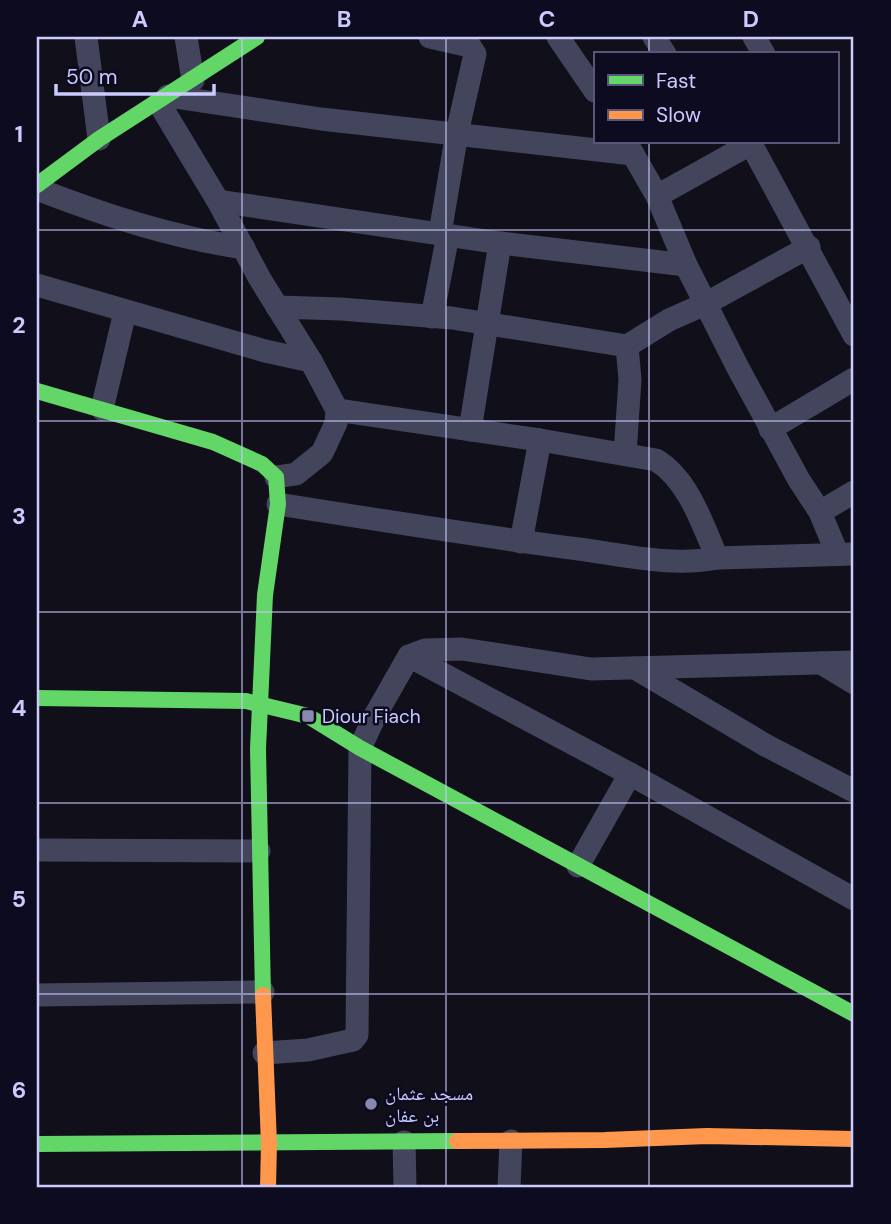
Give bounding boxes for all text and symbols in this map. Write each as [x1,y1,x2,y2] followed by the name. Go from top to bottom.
[132,4,148,34] text: A
[337,4,351,34] text: B
[539,4,555,34] text: C
[743,4,759,34] text: D
[56,52,214,96] scale bar
[594,52,838,144] legend
[66,63,117,91] text: 50 m
[656,67,696,95] text: Fast
[656,101,701,129] text: Slow
[15,119,23,149] text: 1
[12,310,26,340] text: 2
[12,501,26,531] text: 3
[12,693,27,723] text: 4
[322,704,421,729] place label: Diour Fiach
[300,708,316,724] marker: Diour Fiach
[12,884,26,914] text: 5
[12,1075,26,1105] text: 6
[385,1081,473,1128] place label: مسجد عثمان بن عفان
[363,1096,379,1112] marker: مسجد عثمان بن عفان

